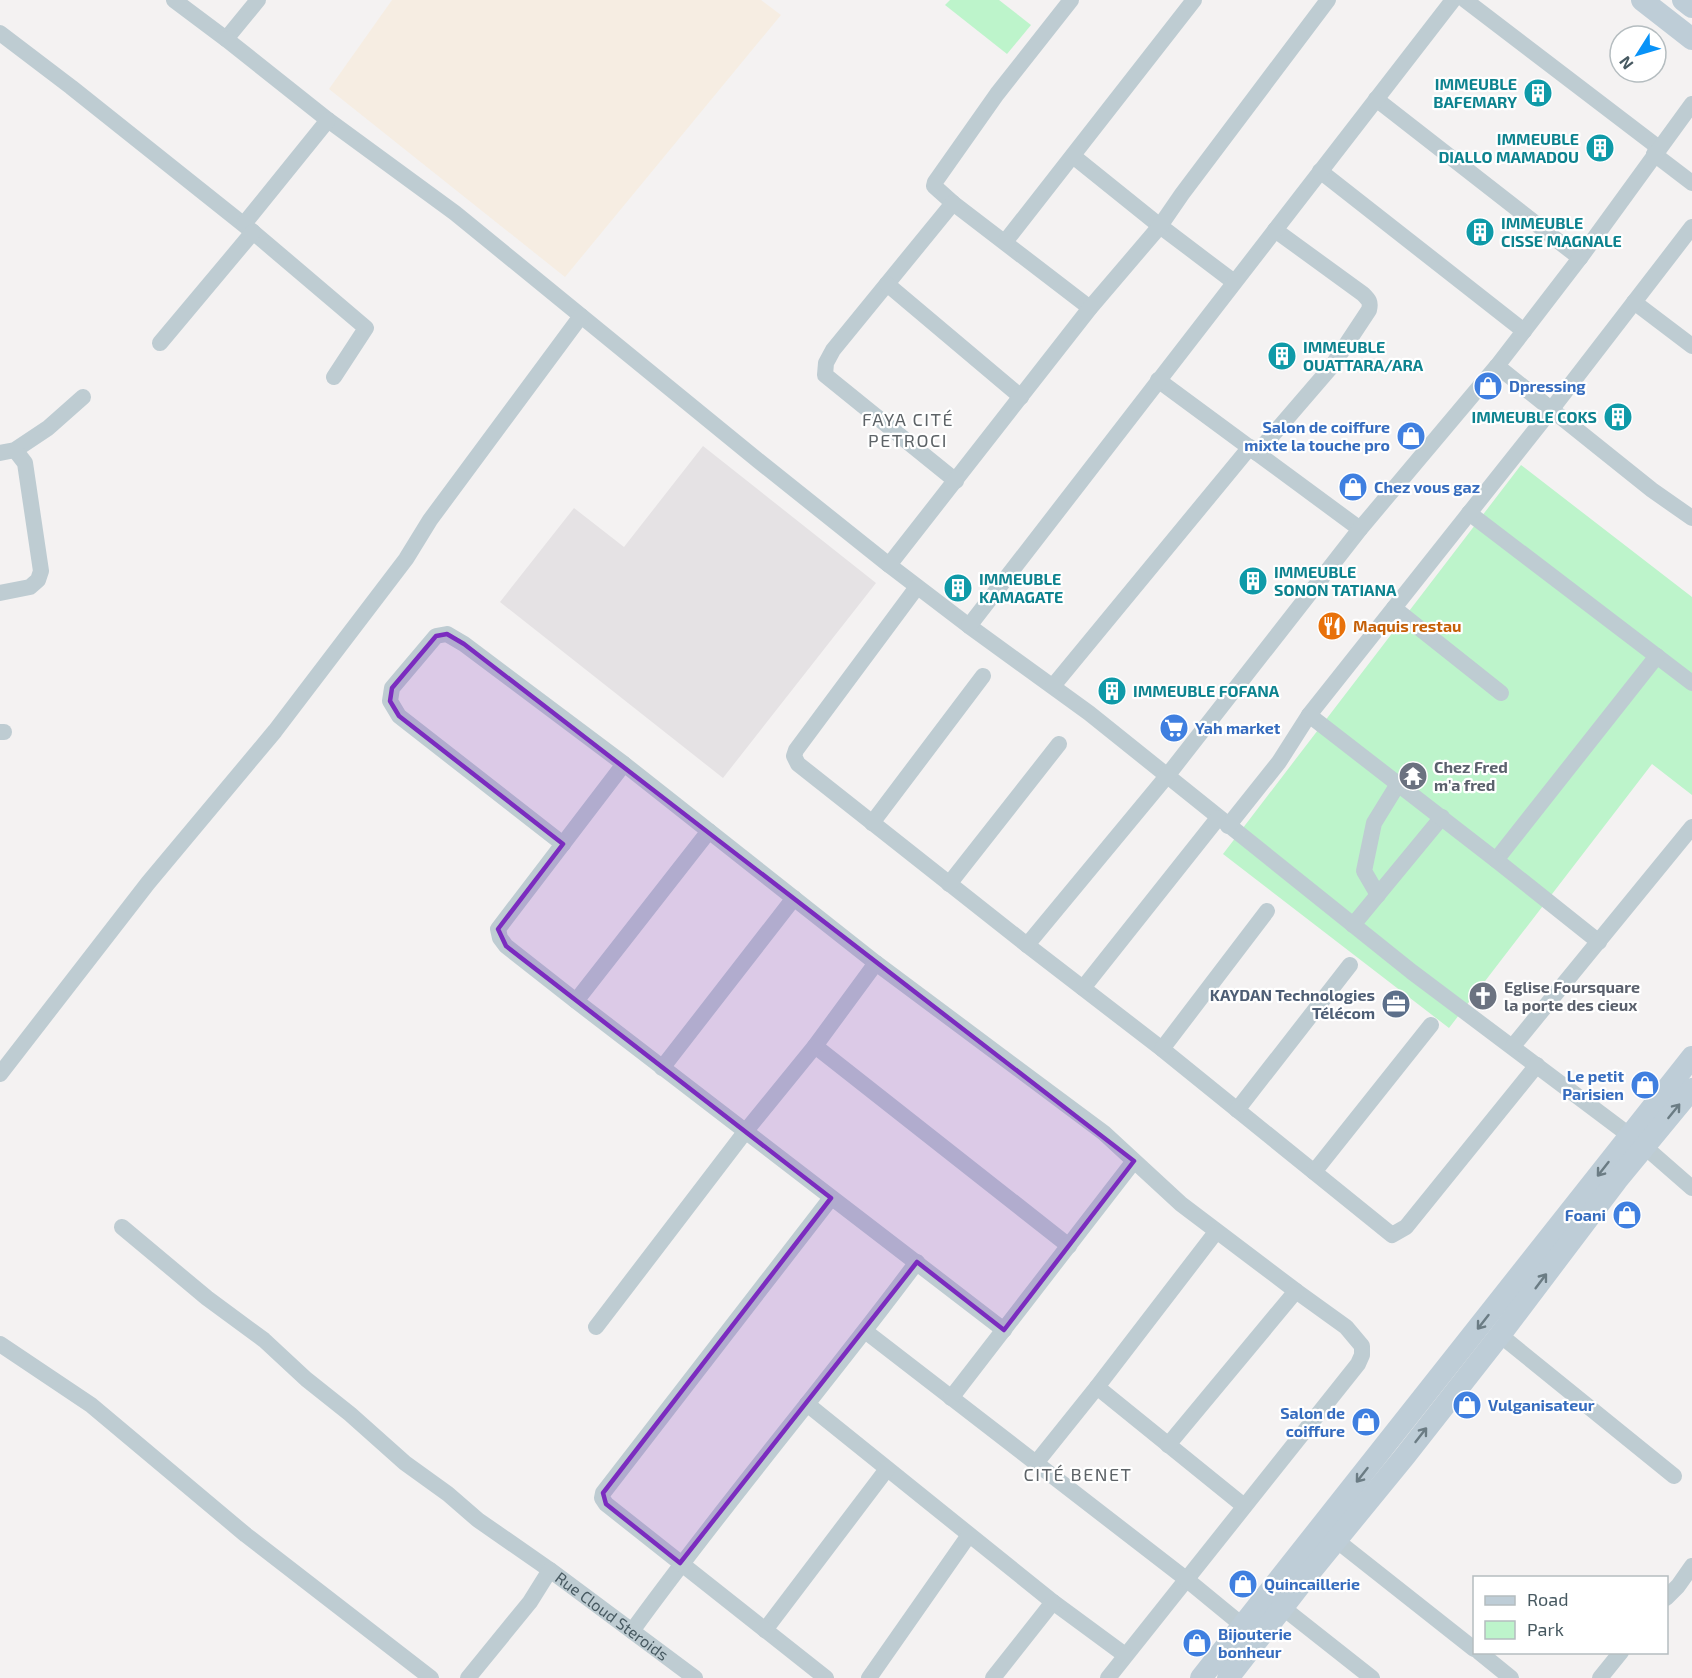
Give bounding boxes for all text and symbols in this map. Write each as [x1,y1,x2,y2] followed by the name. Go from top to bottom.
[1608,24,1668,84] north arrow
[1615,53,1637,74] text: N
[1433,74,1517,111] place label: IMMEUBLE BAFEMARY
[1522,77,1554,109] building icon: IMMEUBLE BAFEMARY
[1438,129,1579,166] place label: IMMEUBLE DIALLO MAMADOU
[1584,132,1616,164] building icon: IMMEUBLE DIALLO MAMADOU
[1501,213,1622,250] place label: IMMEUBLE CISSE MAGNALE
[1464,216,1496,248] building icon: IMMEUBLE CISSE MAGNALE
[1303,337,1424,374] place label: IMMEUBLE OUATTARA/ARA
[1266,340,1298,372] building icon: IMMEUBLE OUATTARA/ARA
[1472,370,1504,402] shop icon: Dpressing
[1509,376,1586,395] place label: Dpressing
[1602,401,1634,433] building icon: IMMEUBLE COKS
[1472,407,1597,426] place label: IMMEUBLE COKS
[862,408,954,451] district label: FAYA CITÉ PETROCI
[1244,417,1390,454] place label: Salon de coiffure mixte la touche pro
[1395,420,1427,452] shop icon: Salon de coiffure mixte la touche pro
[1337,471,1369,503] shop icon: Chez vous gaz
[1374,477,1480,496] place label: Chez vous gaz
[1274,562,1397,599] place label: IMMEUBLE SONON TATIANA
[1237,565,1269,597] building icon: IMMEUBLE SONON TATIANA
[979,569,1063,606] place label: IMMEUBLE KAMAGATE
[942,572,974,604] building icon: IMMEUBLE KAMAGATE
[1316,610,1348,642] restaurant icon: Maquis restau
[1353,616,1462,635] place label: Maquis restau
[1096,675,1128,707] building icon: IMMEUBLE FOFANA
[1133,681,1280,700] place label: IMMEUBLE FOFANA
[1158,712,1190,744] supermarket icon: Yah market
[1195,718,1281,737] place label: Yah market
[1434,757,1508,794] place label: Chez Fred m'a fred
[1397,760,1429,792] temple icon: Chez Fred m'a fred
[1504,977,1640,1014] place label: Eglise Foursquare la porte des cieux
[1467,980,1499,1012] church icon: Eglise Foursquare la porte des cieux
[1210,985,1375,1022] place label: KAYDAN Technologies Télécom
[1380,988,1412,1020] office icon: KAYDAN Technologies Télécom
[1562,1066,1624,1103] place label: Le petit Parisien
[1629,1069,1661,1101] shop icon: Le petit Parisien
[1667,1104,1681,1119] one-way arrow
[1597,1161,1610,1177] one-way arrow
[1611,1199,1643,1231] shop icon: Foani
[1565,1205,1606,1224] place label: Foani
[1534,1273,1547,1289] one-way arrow
[1476,1314,1489,1330] one-way arrow
[1451,1389,1483,1421] shop icon: Vulganisateur
[1488,1395,1595,1414] place label: Vulganisateur
[1280,1403,1345,1440] place label: Salon de coiffure
[1350,1406,1382,1438] shop icon: Salon de coiffure
[1415,1427,1428,1443] one-way arrow
[1024,1463,1133,1485] district label: CITÉ BENET
[1356,1467,1369,1483] one-way arrow
[552,1567,673,1664] street label: Rue Cloud Steroids
[1227,1568,1259,1600] shop icon: Quincaillerie
[1264,1574,1360,1594] place label: Quincaillerie
[1473,1576,1668,1654] legend
[1527,1588,1568,1610] text: Road
[1527,1618,1564,1640] text: Park
[1218,1624,1292,1661] place label: Bijouterie bonheur
[1181,1627,1213,1659] shop icon: Bijouterie bonheur

